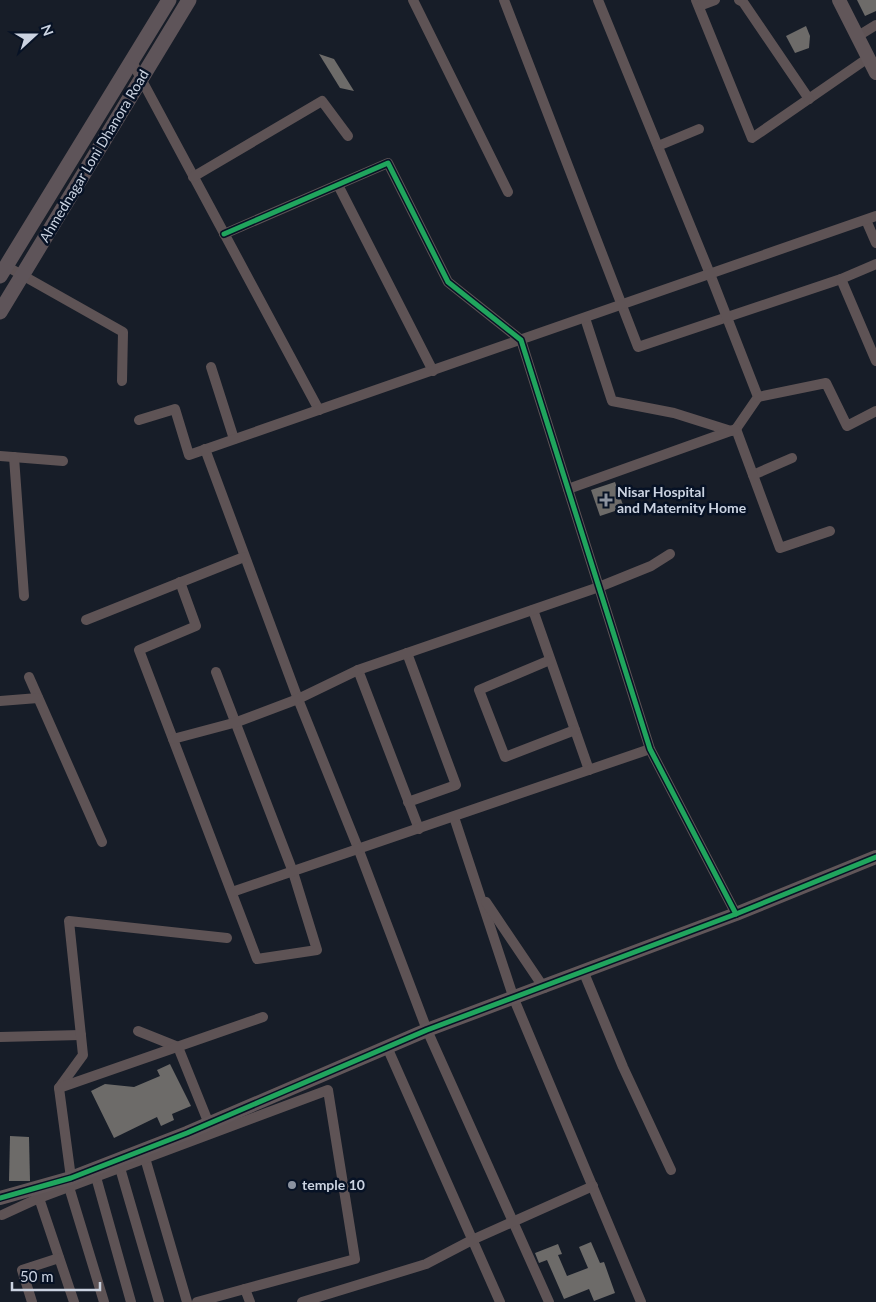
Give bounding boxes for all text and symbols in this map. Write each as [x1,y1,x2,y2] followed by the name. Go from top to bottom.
[10,10,60,60] north arrow
[38,22,57,38] text: N
[35,66,152,245] street label: Ahmednagar Loni Dhanora Road
[617,483,747,516] place label: Nisar Hospital and Maternity Home
[599,493,613,507] marker: Nisar Hospital and Maternity Home
[302,1176,365,1193] place label: temple 10
[286,1179,298,1191] marker: temple 10
[12,1260,100,1292] scale bar
[20,1267,54,1285] text: 50 m

